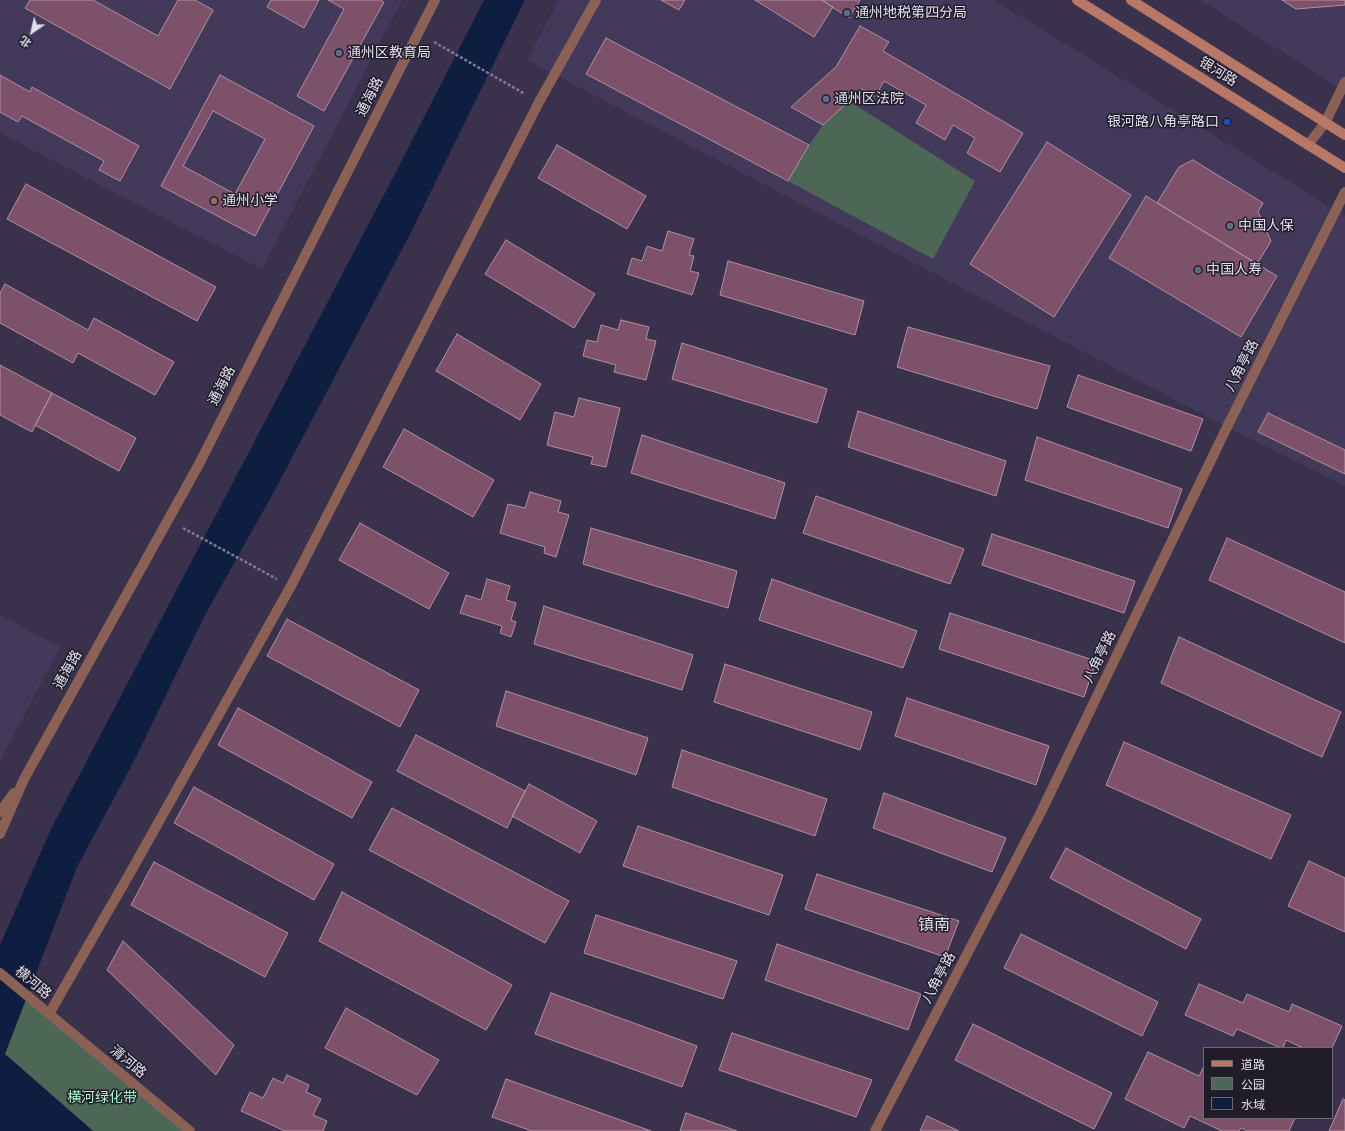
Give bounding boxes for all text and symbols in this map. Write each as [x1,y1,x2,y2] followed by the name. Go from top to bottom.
[855,5,967,21] place label: 通州地税第四分局
[842,8,852,18] marker: 通州地税第四分局
[12,12,52,52] north arrow
[17,33,34,51] text: 北
[347,45,431,61] place label: 通州区教育局
[334,48,344,58] marker: 通州区教育局
[1196,54,1240,90] street label: 银河路
[353,74,387,120] street label: 通海路
[834,91,904,107] place label: 通州区法院
[821,94,831,104] marker: 通州区法院
[1107,114,1219,130] place label: 银河路八角亭路口
[1222,117,1232,127] marker: 银河路八角亭路口
[222,193,278,209] place label: 通州小学
[209,196,219,206] marker: 通州小学
[1238,218,1294,234] place label: 中国人保
[1225,221,1235,231] marker: 中国人保
[1206,262,1262,278] place label: 中国人寿
[1193,265,1203,275] marker: 中国人寿
[1222,337,1262,395] street label: 八角亭路
[205,363,239,409] street label: 通海路
[1080,628,1120,686] street label: 八角亭路
[50,648,86,692] street label: 通海路
[918,915,950,935] district label: 镇南
[918,949,960,1007] street label: 八角亭路
[12,963,54,1003] street label: 横河路
[107,1042,149,1082] street label: 清河路
[1203,1047,1333,1119] legend
[1241,1057,1265,1072] text: 道路
[1241,1077,1265,1092] text: 公园
[67,1090,137,1106] park label: 横河绿化带
[1241,1097,1265,1112] text: 水域

